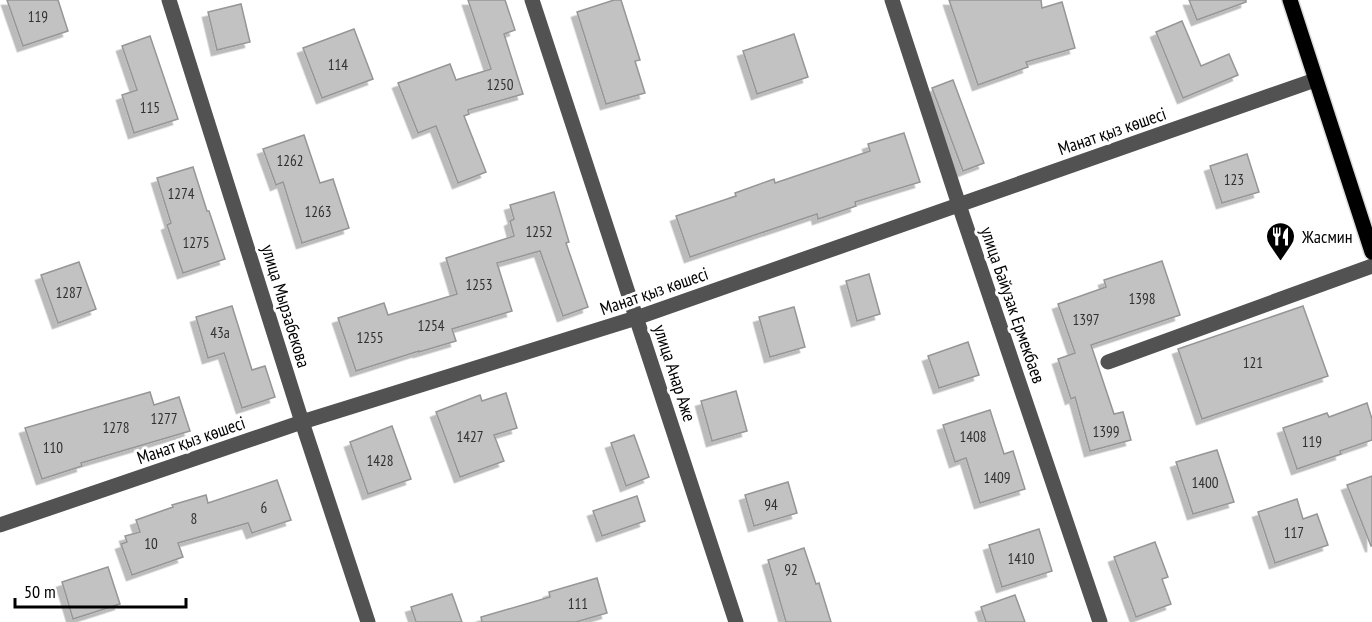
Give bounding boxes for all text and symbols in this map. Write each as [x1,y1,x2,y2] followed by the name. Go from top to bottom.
[28,7,48,26] house number: 119
[328,55,348,74] house number: 114
[486,75,514,94] house number: 1250
[140,98,160,117] house number: 115
[1055,102,1169,160] street label: Манат қыз көшесі
[276,151,304,170] house number: 1262
[1224,170,1244,189] house number: 123
[167,184,195,203] house number: 1274
[304,202,332,221] house number: 1263
[1265,220,1297,262] restaurant icon: Жасмин
[525,222,553,241] house number: 1252
[975,224,1051,386] street label: улица Байузак Ермекбаев
[1301,225,1353,248] place label: Жасмин
[182,233,210,252] house number: 1275
[256,242,316,370] street label: улица Мырзабекова
[597,262,711,320] street label: Манат қыз көшесі
[465,275,493,294] house number: 1253
[55,283,83,302] house number: 1287
[1128,289,1156,308] house number: 1398
[1072,310,1100,329] house number: 1397
[417,316,445,335] house number: 1254
[649,322,701,424] street label: улица Анар Аже
[210,323,230,342] house number: 43а
[356,328,384,347] house number: 1255
[1243,353,1263,372] house number: 121
[150,409,178,428] house number: 1277
[134,411,248,469] street label: Манат қыз көшесі
[102,418,130,437] house number: 1278
[1092,422,1120,441] house number: 1399
[456,427,484,446] house number: 1427
[959,427,987,446] house number: 1408
[1302,432,1322,451] house number: 119
[43,438,63,457] house number: 110
[366,451,394,470] house number: 1428
[983,468,1011,487] house number: 1409
[1191,473,1219,492] house number: 1400
[764,495,778,514] house number: 94
[261,498,268,517] house number: 6
[191,509,197,528] house number: 8
[1284,523,1304,542] house number: 117
[144,534,158,553] house number: 10
[1007,549,1035,568] house number: 1410
[784,560,798,579] house number: 92
[15,571,186,609] scale bar
[24,580,56,603] text: 50 m
[568,594,588,613] house number: 111

